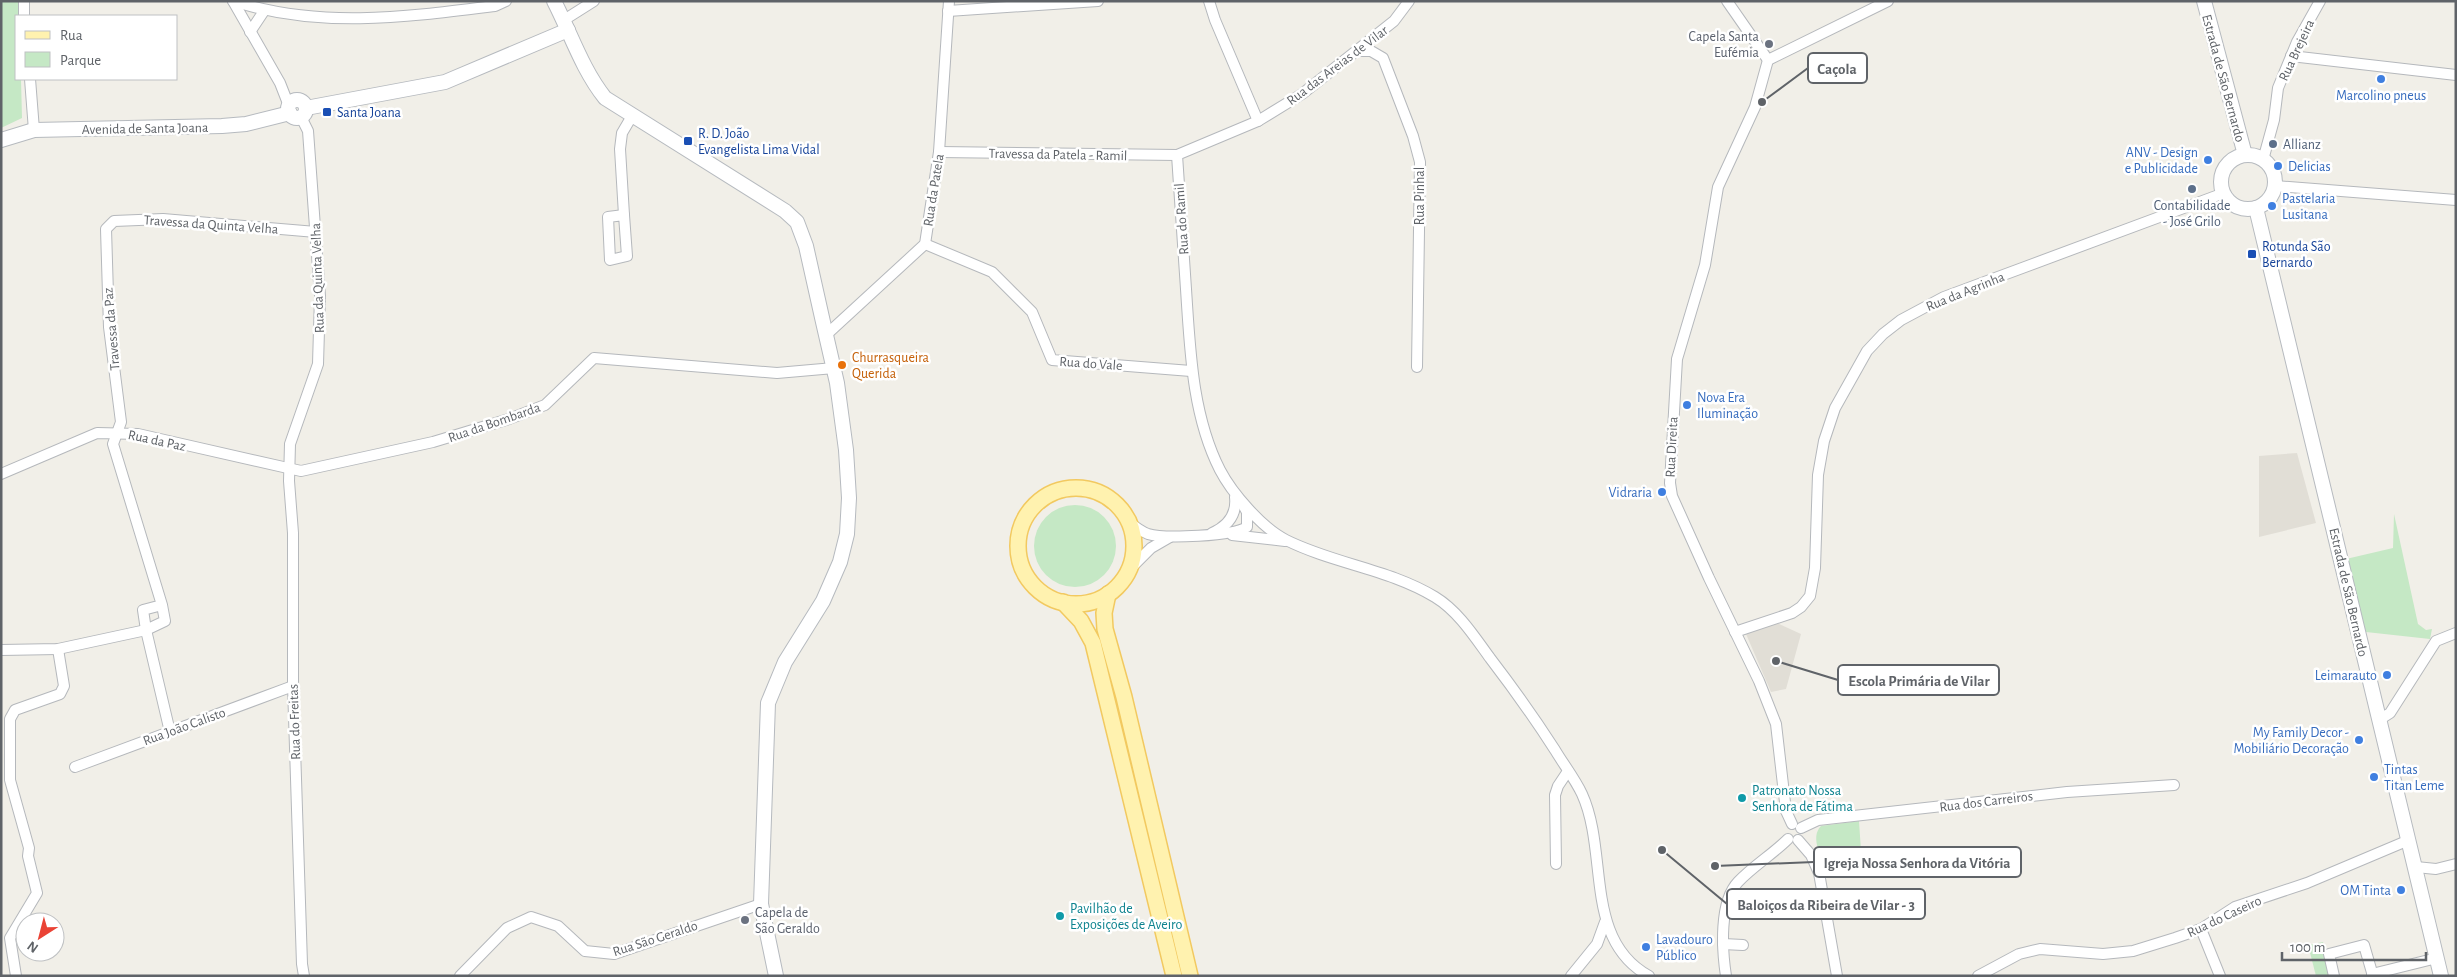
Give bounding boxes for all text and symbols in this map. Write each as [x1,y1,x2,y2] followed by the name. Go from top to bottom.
[2199,13,2247,144] street label: Estrada de São Bernardo
[15,15,178,80] legend
[2277,17,2317,83] street label: Rua Brejeira
[1284,23,1391,108] street label: Rua das Areias de Vilar
[60,28,83,43] text: Rua
[1689,30,1760,60] place label: Capela Santa Eufémia
[1763,38,1775,50] marker: Capela Santa Eufémia
[60,53,101,68] text: Parque
[1808,53,1867,83] callout: Caçola
[1817,62,1857,77] text: Caçola
[2375,73,2387,85] marker: Marcolino pneus
[2336,89,2426,103] place label: Marcolino pneus
[321,106,333,118] marker: Santa Joana
[337,106,402,120] place label: Santa Joana
[82,121,209,137] street label: Avenida de Santa Joana
[698,127,820,157] place label: R. D. João Evangelista Lima Vidal
[682,135,694,147] marker: R. D. João Evangelista Lima Vidal
[2267,138,2279,150] marker: Allianz
[2283,138,2321,152] place label: Allianz
[2125,146,2198,176] place label: ANV - Design e Publicidade
[988,147,1127,163] street label: Travessa da Patela - Ramil
[921,152,947,228] street label: Rua da Patela
[2202,154,2214,166] marker: ANV - Design e Publicidade
[2272,160,2284,172] marker: Delicias
[2288,160,2331,174] place label: Delicias
[1413,167,1427,225] street label: Rua Pinhal
[1173,183,1191,255] street label: Rua do Ramil
[2186,183,2198,195] marker: Contabilidade - José Grilo
[2282,192,2336,222] place label: Pastelaria Lusitana
[2154,199,2230,229] place label: Contabilidade - José Grilo
[2266,200,2278,212] marker: Pastelaria Lusitana
[143,213,279,237] street label: Travessa da Quinta Velha
[309,222,327,333] street label: Rua da Quinta Velha
[2262,240,2331,270] place label: Rotunda São Bernardo
[2246,248,2258,260] marker: Rotunda São Bernardo
[1924,270,2007,314] street label: Rua da Agrinha
[101,287,123,371] street label: Travessa da Paz
[852,351,930,381] place label: Churrasqueira Querida
[1059,355,1123,373] street label: Rua do Vale
[836,359,848,371] marker: Churrasqueira Querida
[1697,391,1758,421] place label: Nova Era Iluminação
[1681,399,1693,411] marker: Nova Era Iluminação
[446,400,543,445] street label: Rua da Bombarda
[1663,416,1681,478] street label: Rua Direita
[127,428,187,454] street label: Rua da Paz
[1608,486,1653,500] place label: Vidraria
[1656,486,1668,498] marker: Vidraria
[2326,526,2370,658] street label: Estrada de São Bernardo
[1838,665,1999,695] callout: Escola Primária de Vilar
[2315,669,2377,683] place label: Leimarauto
[2381,669,2393,681] marker: Leimarauto
[1848,674,1990,689] text: Escola Primária de Vilar
[287,684,303,760] street label: Rua do Freitas
[141,705,228,748] street label: Rua João Calisto
[2233,726,2349,756] place label: My Family Decor - Mobiliário Decoração
[2353,734,2365,746] marker: My Family Decor - Mobiliário Decoração
[2384,763,2444,793] place label: Tintas Titan Leme
[2368,771,2380,783] marker: Tintas Titan Leme
[1752,784,1853,814] place label: Patronato Nossa Senhora de Fátima
[1939,789,2034,815] street label: Rua dos Carreiros
[1736,792,1748,804] marker: Patronato Nossa Senhora de Fátima
[1814,847,2021,877] callout: Igreja Nossa Senhora da Vitória
[1823,856,2011,871] text: Igreja Nossa Senhora da Vitória
[2340,884,2392,898] place label: OM Tinta
[2395,884,2407,896] marker: OM Tinta
[1727,889,1925,919] callout: Baloiços da Ribeira de Vilar - 3
[2185,894,2264,940] street label: Rua do Caseiro
[1737,898,1915,913] text: Baloiços da Ribeira de Vilar - 3
[1070,902,1183,932] place label: Pavilhão de Exposições de Aveiro
[755,906,820,936] place label: Capela de São Geraldo
[1054,910,1066,922] marker: Pavilhão de Exposições de Aveiro
[15,912,65,962] north arrow
[739,914,751,926] marker: Capela de São Geraldo
[611,919,700,959] street label: Rua São Geraldo
[2282,930,2426,962] scale bar
[1656,933,1713,963] place label: Lavadouro Público
[25,938,41,955] text: N
[2290,940,2325,955] text: 100 m
[1640,941,1652,953] marker: Lavadouro Público

